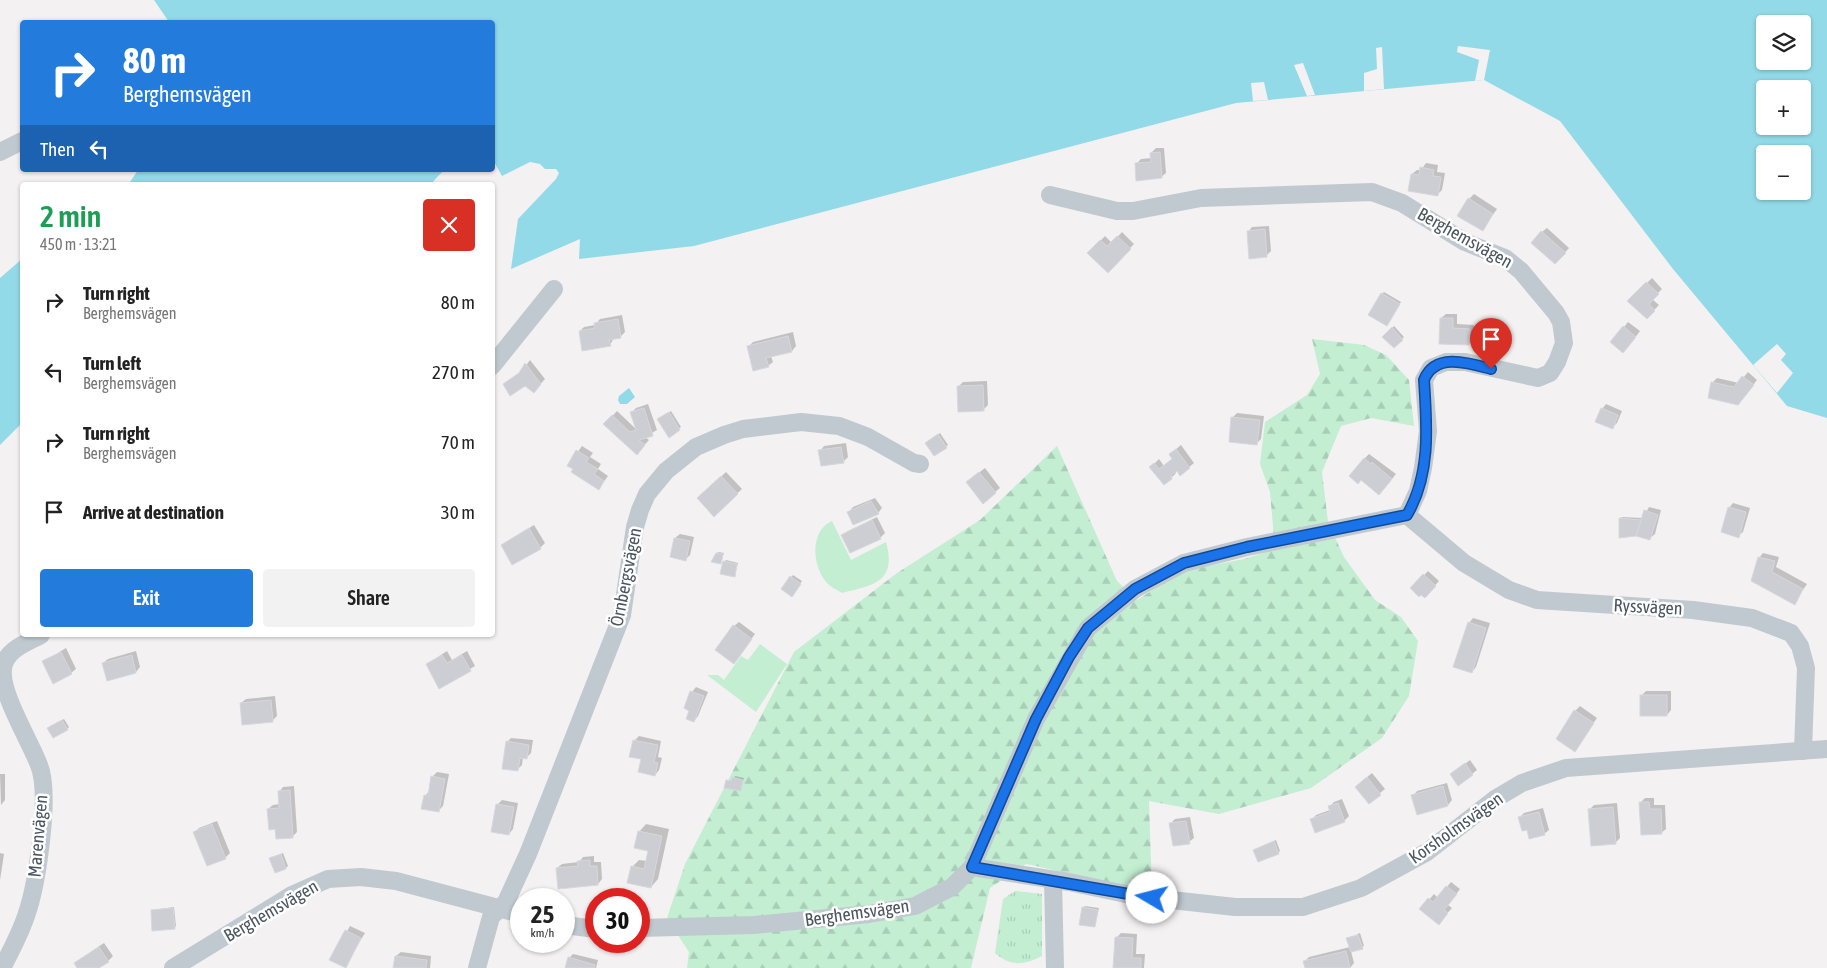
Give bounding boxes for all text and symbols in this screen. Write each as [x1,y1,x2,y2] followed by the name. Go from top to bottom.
[1756,15,1811,200] map controls
[1756,15,1811,70] button: layers
[40,40,105,105] icon: right
[123,40,186,80] text: 80 m
[1756,80,1811,135] button: +
[123,81,252,107] text: Berghemsvägen
[85,135,113,163] icon: left
[40,138,75,160] text: Then
[1756,145,1811,200] button: −
[40,199,101,233] text: 2 min
[423,199,475,251] button: close
[1414,203,1516,272] street label: Berghemsvägen
[40,235,117,253] text: 450 m · 13:21
[83,282,150,304] text: Turn right
[40,288,68,316] icon: right
[441,291,475,313] text: 80 m
[83,304,177,322] text: Berghemsvägen
[1470,318,1512,369] pin
[1477,325,1505,353] icon: arrive
[83,352,141,374] text: Turn left
[40,358,68,386] icon: left
[432,361,475,383] text: 270 m
[83,374,177,392] text: Berghemsvägen
[83,422,150,444] text: Turn right
[40,428,68,456] icon: right
[441,431,475,453] text: 70 m
[83,444,177,462] text: Berghemsvägen
[40,498,68,526] icon: arrive
[83,501,224,523] text: Arrive at destination
[441,501,475,523] text: 30 m
[606,526,645,628] street label: Örnbergsvägen
[40,569,253,627] button: Exit
[263,569,475,627] button: Share
[1613,594,1683,619] street label: Ryssvägen
[1405,788,1507,868] street label: Korsholmsvägen
[23,794,52,878] street label: Marenvägen
[1125,871,1177,923] position arrow
[220,875,322,946] street label: Berghemsvägen
[585,888,650,953] speed limit sign: 30
[803,895,911,930] street label: Berghemsvägen
[531,900,554,928] text: 25
[531,926,554,940] text: km/h

